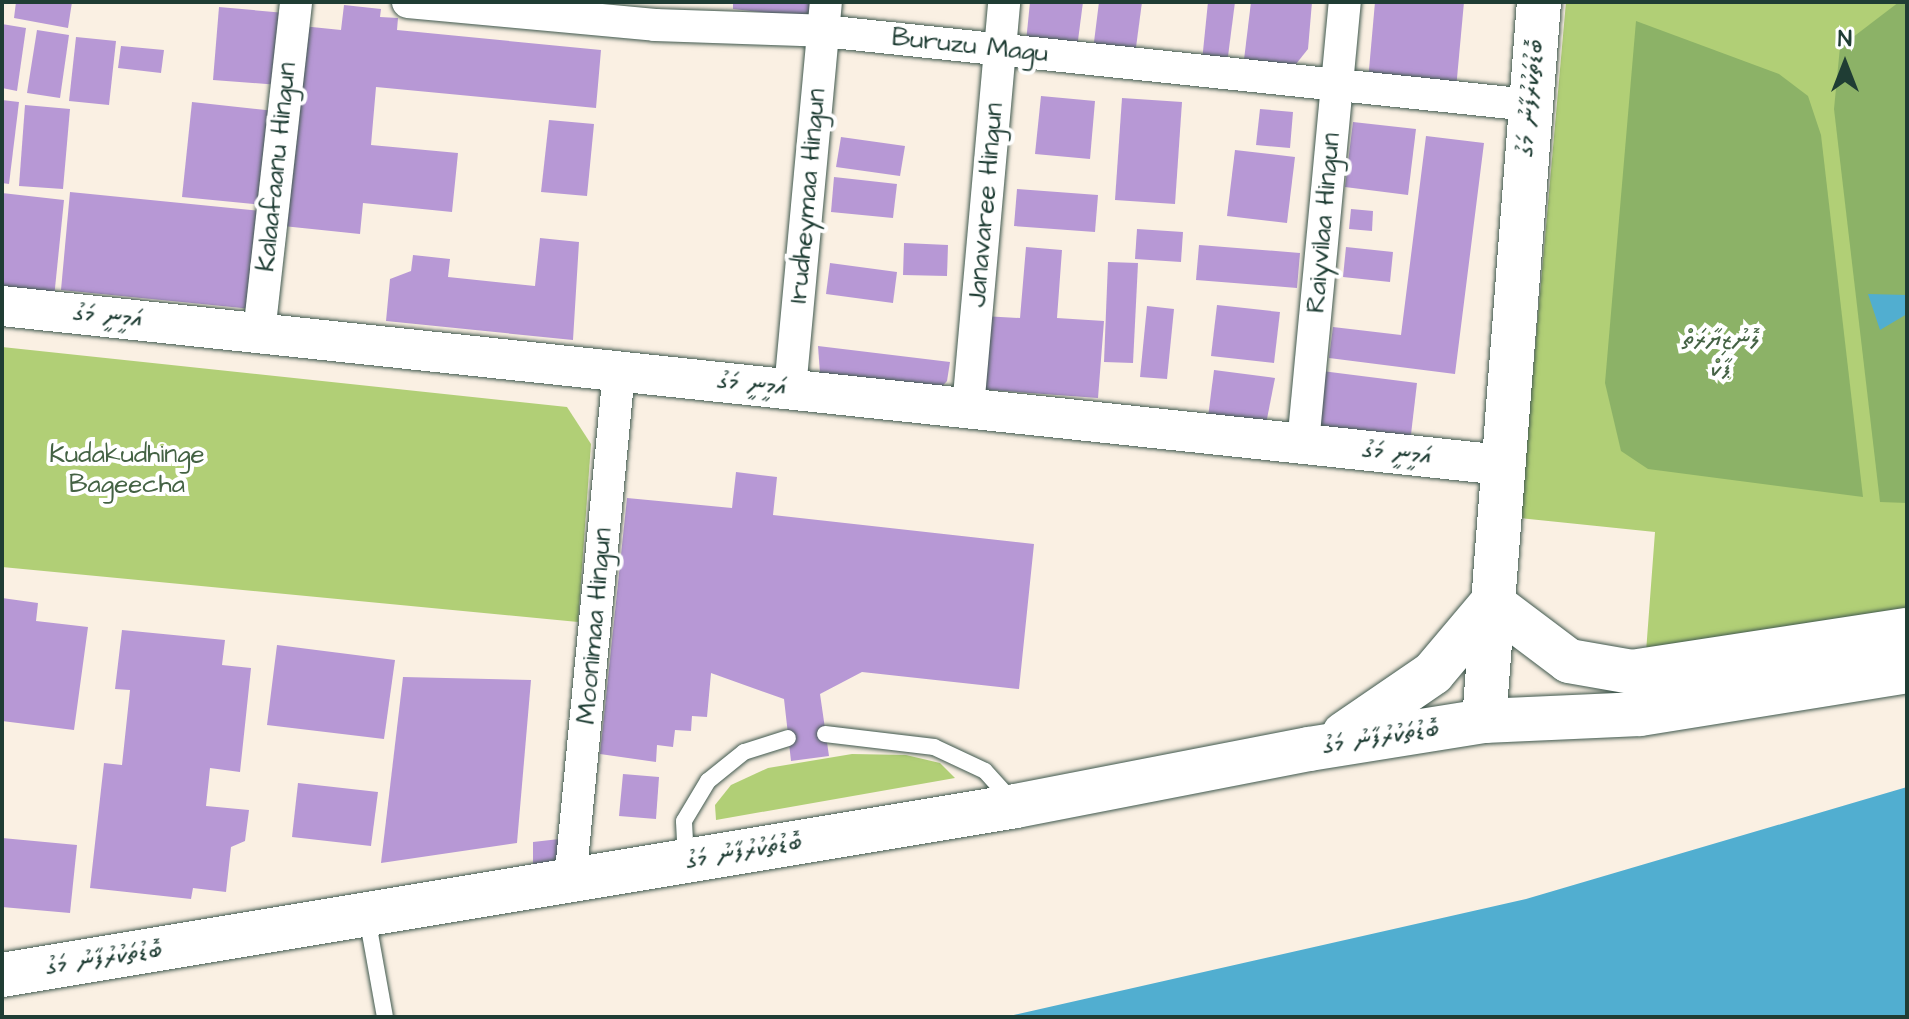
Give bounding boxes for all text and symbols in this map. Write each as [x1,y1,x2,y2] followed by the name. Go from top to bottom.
[890,22,1050,70] street label: Buruzu Magu
[1805,24,1885,104] north arrow
[1838,24,1852,55] text: N
[1510,38,1552,158] street label: ބޮޑުތަކުރުފާނު މަގު
[250,61,304,273] street label: Kalaafaanu Hingun
[783,87,833,305] street label: Irudheymaa Hingun
[962,101,1010,309] street label: Janavaree Hingun
[1301,132,1347,314] street label: Raiyvilaa Hingun
[72,298,144,336] street label: އަމީނީ މަގު
[1682,324,1760,386] park label: ލޮނުޒިޔާރަތް ޕާކް
[716,366,788,404] street label: އަމީނީ މަގު
[1361,435,1433,473] street label: އަމީނީ މަގު
[49,439,205,500] park label: Kudakudhinge Bageecha
[571,526,619,726] street label: Moonimaa Hingun
[1321,713,1441,763] street label: ބޮޑުތަކުރުފާނު މަގު
[683,826,805,878] street label: ބޮޑުތަކުރުފާނު މަގު
[44,934,164,984] street label: ބޮޑުތަކުރުފާނު މަގު

